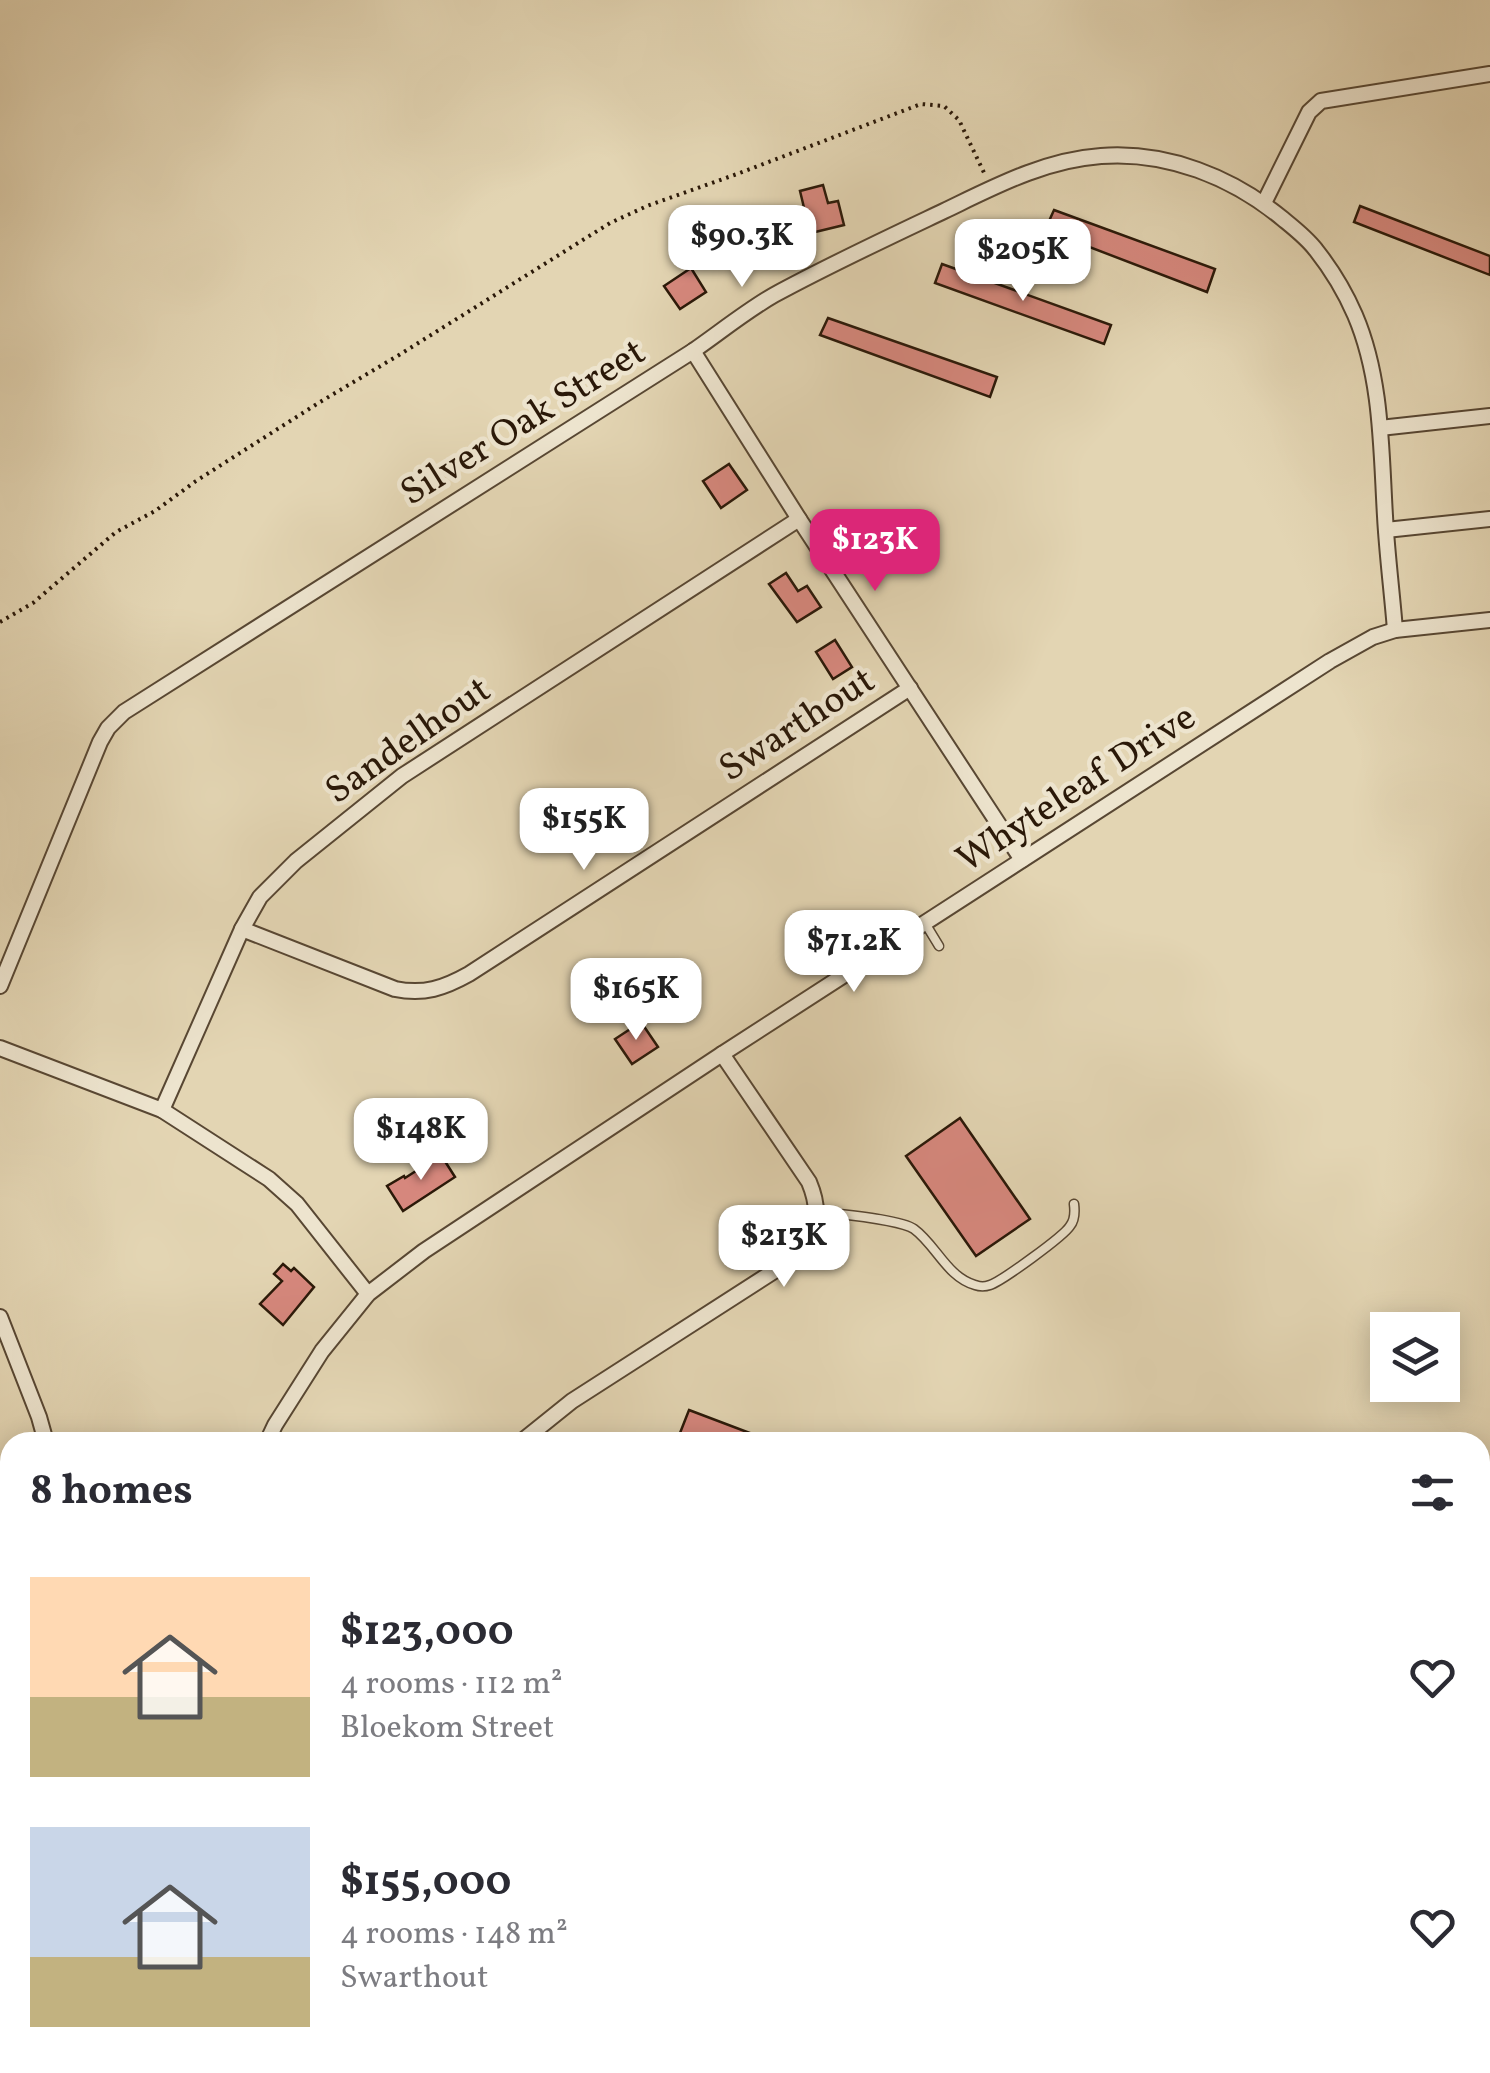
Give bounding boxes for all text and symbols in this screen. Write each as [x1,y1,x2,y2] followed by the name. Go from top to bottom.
[661,205,823,290] pin: $90.3K
[690,215,794,259] text: $90.3K
[953,219,1093,304] pin: $205K
[977,229,1069,273] text: $205K
[391,327,656,521] street label: Silver Oak Street
[805,509,945,594] pin: $123K
[832,519,918,563] text: $123K
[710,656,886,796] street label: Swarthout
[316,665,502,818] street label: Sandelhout
[947,693,1207,887] street label: Whyteleaf Drive
[514,788,654,873] pin: $155K
[542,798,626,842] text: $155K
[773,910,935,995] pin: $71.2K
[807,920,901,964] text: $71.2K
[566,958,706,1043] pin: $165K
[593,968,679,1012] text: $165K
[351,1098,491,1183] pin: $148K
[376,1108,466,1152] text: $148K
[714,1205,854,1290] pin: $213K
[741,1215,827,1259] text: $213K
[1370,1312,1460,1402] map controls
[1370,1312,1460,1402] button: layers
[30,1463,193,1522] text: 8 homes
[1405,1465,1460,1520] icon: filters
[340,1604,514,1663] text: $123,000
[110,1617,230,1737] icon: home
[1405,1650,1460,1705] icon: heart
[340,1663,563,1707] text: 4 rooms · 112 m²
[340,1707,554,1751] text: Bloekom Street
[340,1854,511,1913] text: $155,000
[110,1867,230,1987] icon: home
[1405,1900,1460,1955] icon: heart
[340,1913,568,1957] text: 4 rooms · 148 m²
[340,1957,488,2001] text: Swarthout

